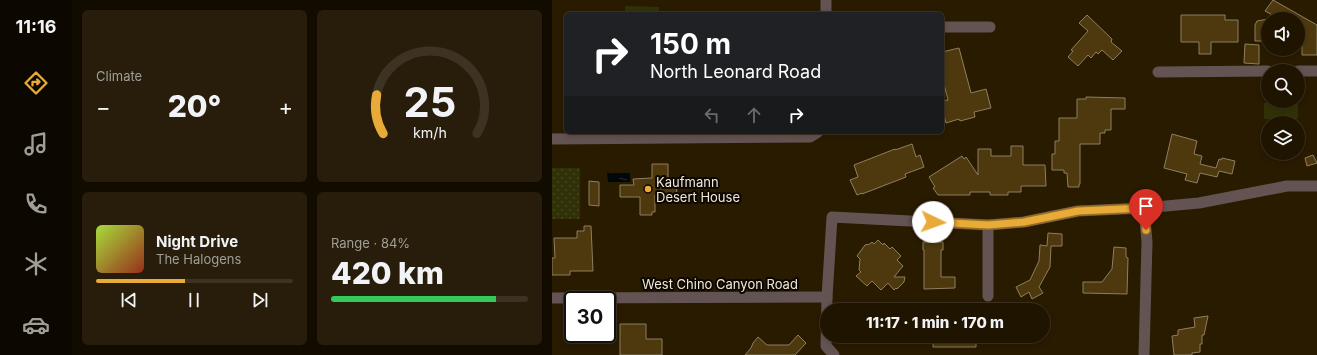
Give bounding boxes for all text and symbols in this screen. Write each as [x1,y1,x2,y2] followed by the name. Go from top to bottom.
[1261,12,1305,160] map controls
[1261,12,1305,56] button: sound
[16,16,56,37] text: 11:16
[650,27,731,61] text: 150 m
[584,28,636,80] icon: right
[650,61,821,82] text: North Leonard Road
[1261,64,1305,108] button: search
[96,68,142,84] text: Climate
[22,69,50,97] icon: directions
[403,77,456,127] text: 25
[168,88,221,124] text: 20°
[96,94,111,120] text: −
[278,94,293,120] text: +
[701,104,723,126] icon: left
[743,104,765,126] icon: ahead
[785,104,807,126] icon: right
[1261,116,1305,160] button: layers
[413,123,446,140] text: km/h
[22,130,50,158] icon: music
[656,174,740,205] place label: Kaufmann Desert House
[643,184,653,194] marker: Kaufmann Desert House
[1129,189,1163,230] pin
[22,190,50,218] icon: phone
[1135,195,1157,217] icon: arrive
[912,201,954,243] position arrow
[156,232,238,251] text: Night Drive
[331,235,410,251] text: Range · 84%
[22,250,50,278] icon: climate
[156,251,241,267] text: The Halogens
[331,255,444,291] text: 420 km
[642,276,798,292] street label: West Chino Canyon Road
[118,289,140,311] icon: previous
[183,289,205,311] icon: pause
[249,289,271,311] icon: next
[564,291,616,343] speed limit sign: 30
[22,311,50,339] icon: car
[866,313,1004,332] text: 11:17 · 1 min · 170 m

